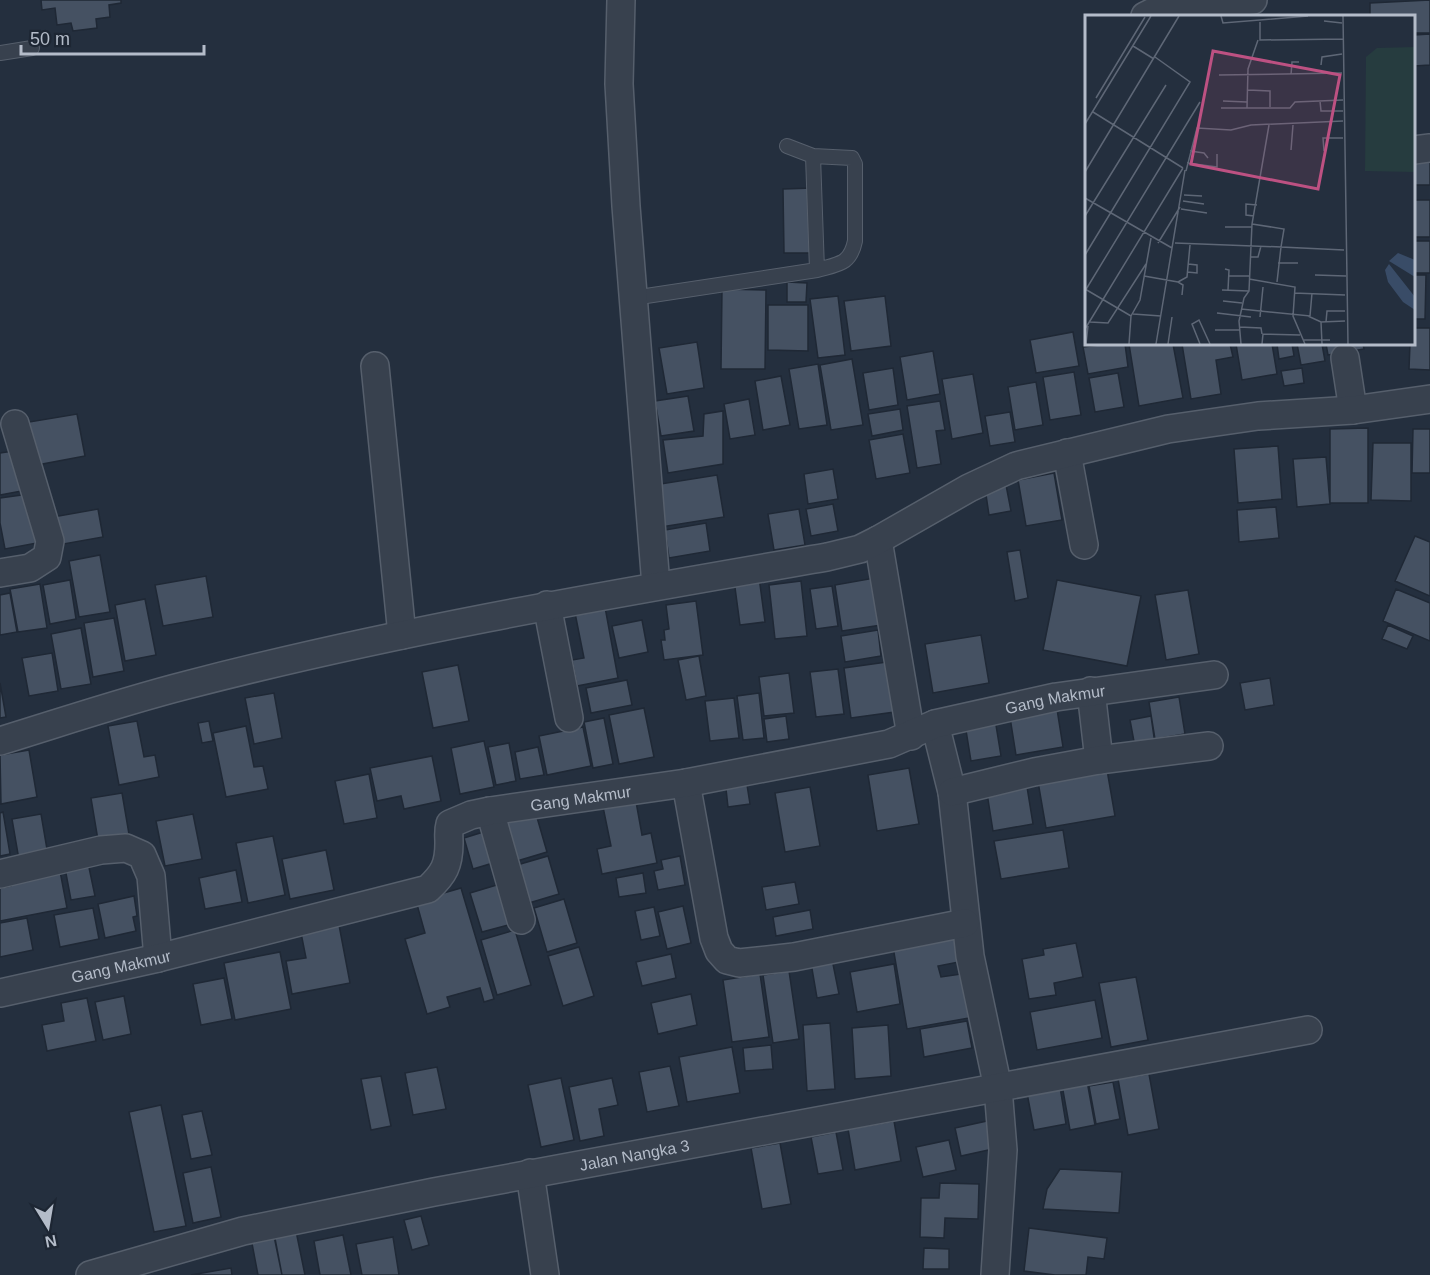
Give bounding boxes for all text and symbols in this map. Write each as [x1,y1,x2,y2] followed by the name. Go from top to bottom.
[1085,15,1415,345] inset map
[21,18,204,56] scale bar
[30,29,70,49] text: 50 m
[1004,682,1107,717] street label: Gang Makmur
[529,783,633,814] street label: Gang Makmur
[70,947,173,986] street label: Gang Makmur
[578,1137,691,1174] street label: Jalan Nangka 3
[18,1197,78,1257] north arrow
[43,1232,58,1251] text: N

